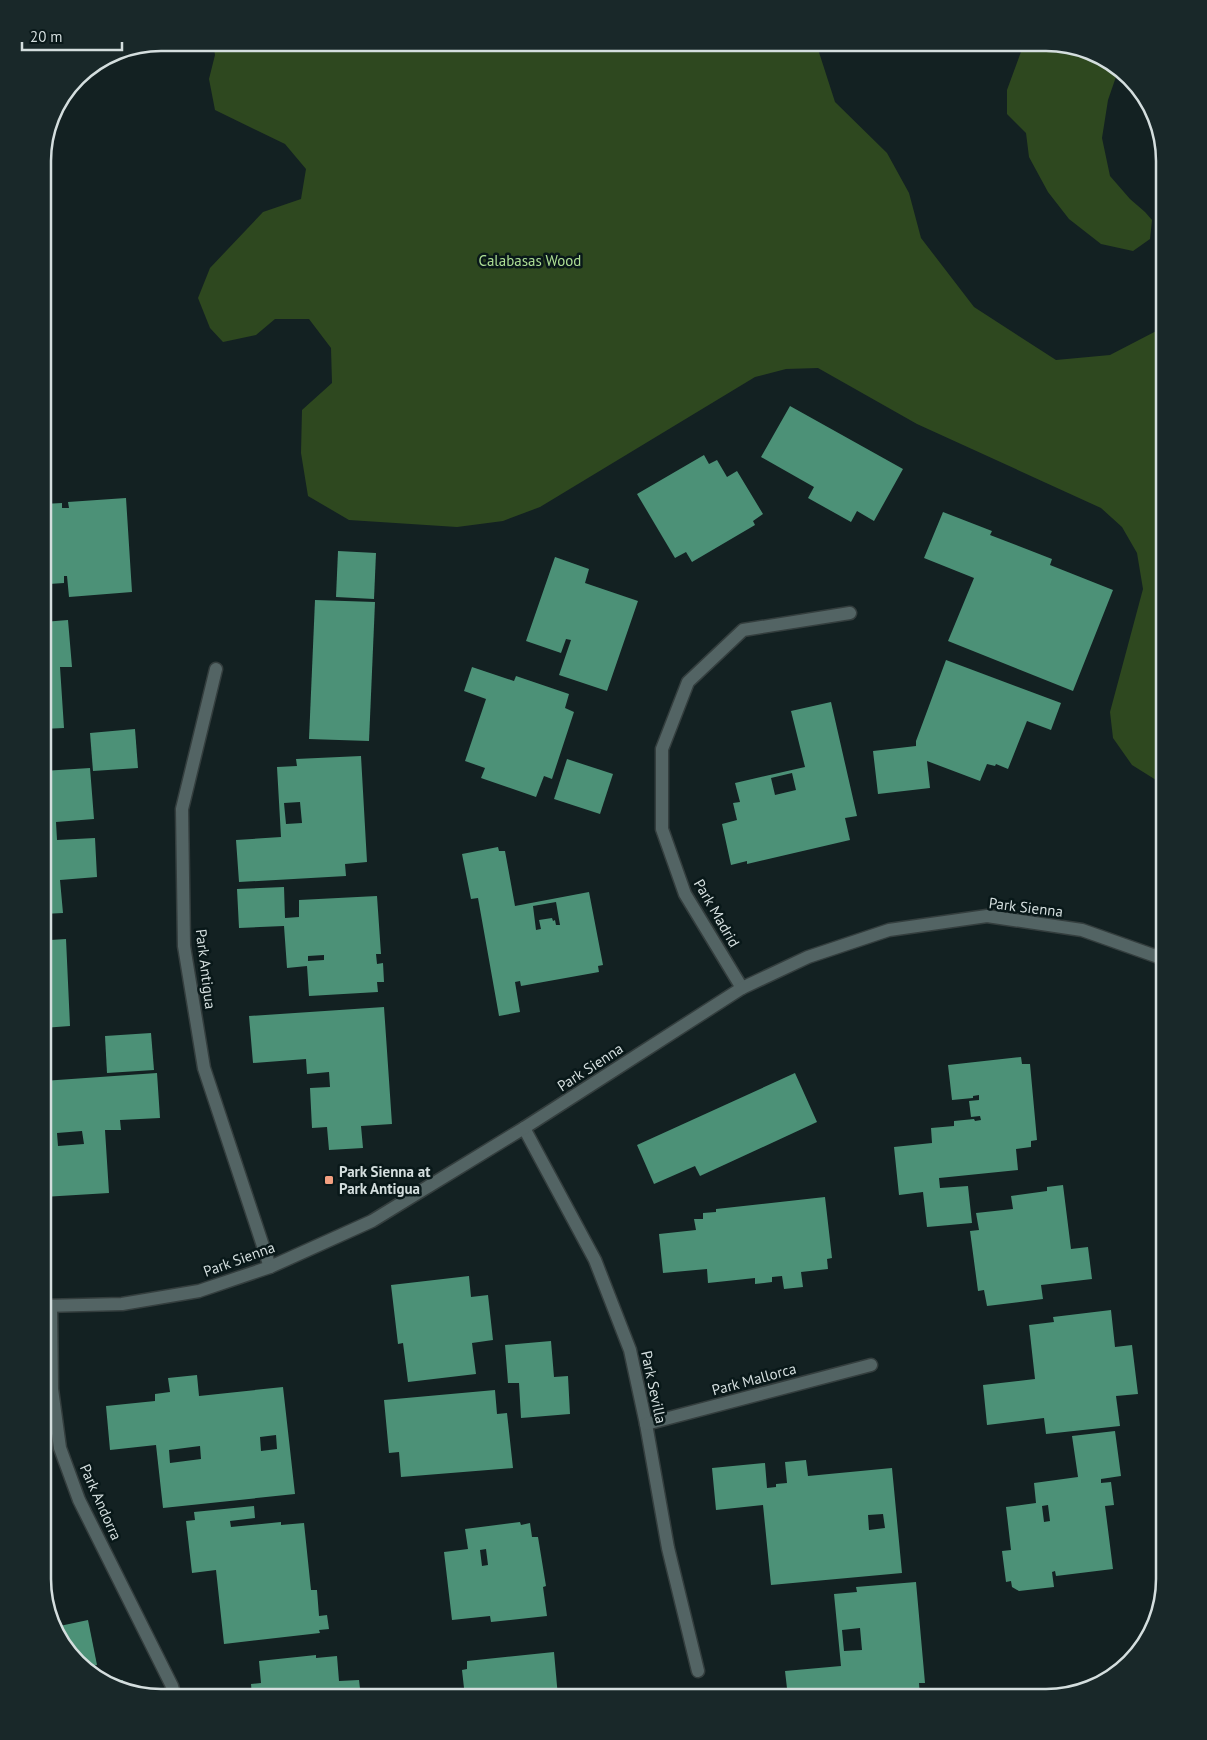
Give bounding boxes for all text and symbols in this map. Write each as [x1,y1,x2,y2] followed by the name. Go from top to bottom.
[22,20,122,52] scale bar
[30,27,63,46] text: 20 m
[479,251,581,270] park label: Calabasas Wood
[690,875,744,951] street label: Park Madrid
[988,893,1064,921] street label: Park Sienna
[192,928,220,1010] street label: Park Antigua
[554,1039,626,1095] street label: Park Sienna
[339,1162,431,1198] place label: Park Sienna at Park Antigua
[323,1174,335,1186] marker: Park Sienna at Park Antigua
[201,1237,277,1281] street label: Park Sienna
[637,1349,671,1425] street label: Park Sevilla
[710,1359,798,1399] street label: Park Mallorca
[76,1461,126,1543] street label: Park Andorra

